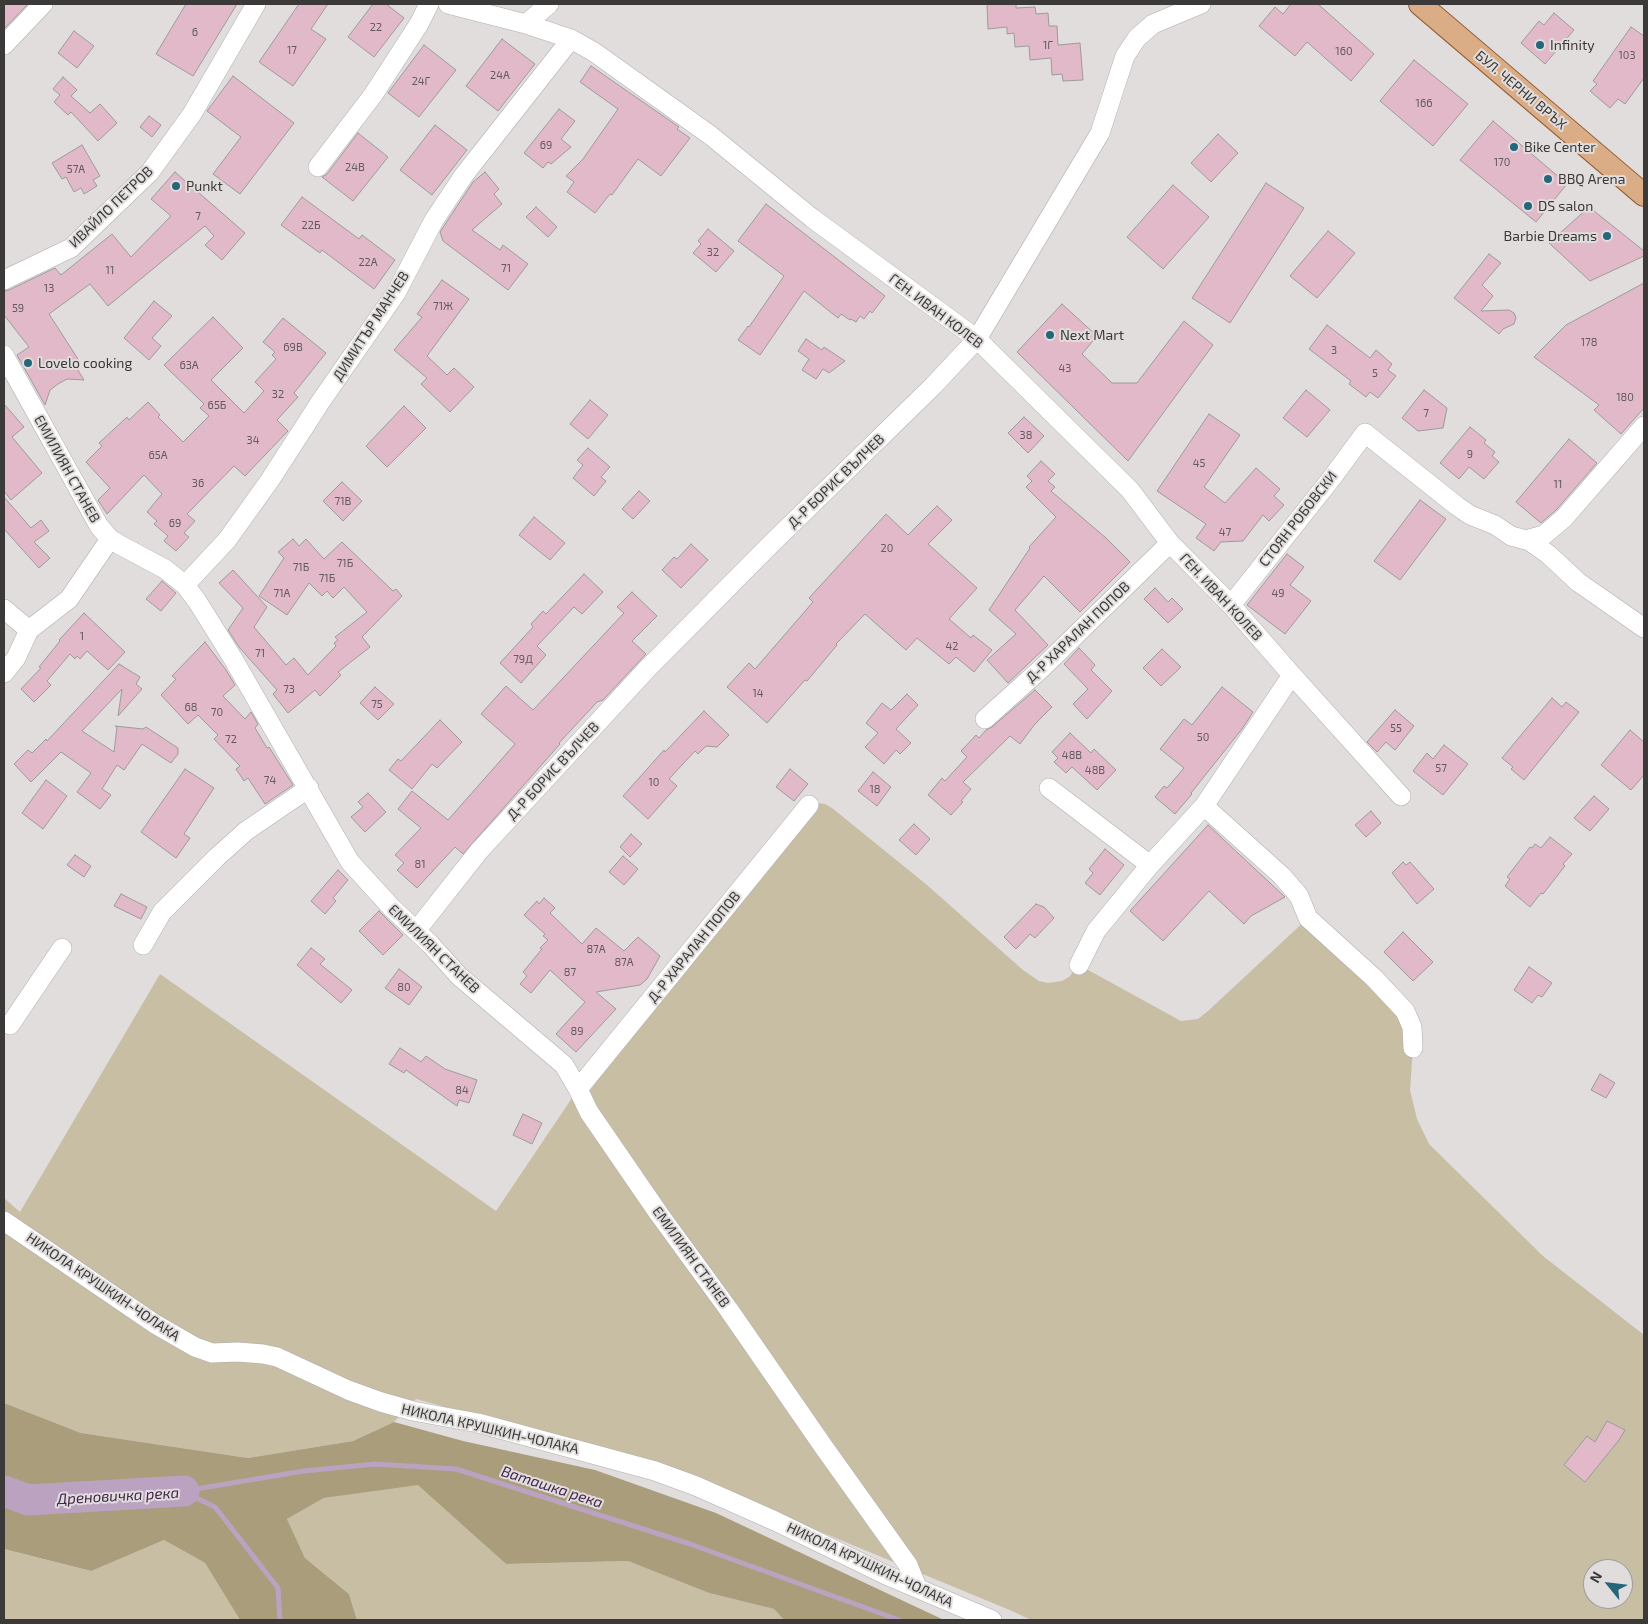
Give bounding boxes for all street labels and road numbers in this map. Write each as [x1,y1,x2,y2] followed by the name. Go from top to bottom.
[1472,47,1570,133] street label: БУЛ. ЧЕРНИ ВРЪХ
[66,163,156,251] street label: ИВАЙЛО ПЕТРОВ
[329,268,413,384] street label: ДИМИТЪР МАНЧЕВ
[886,270,986,352] street label: ГЕН. ИВАН КОЛЕВ
[30,412,104,526] street label: ЕМИЛИЯН СТАНЕВ
[784,431,888,531] street label: Д-Р БОРИС ВЪЛЧЕВ
[1256,468,1340,570] street label: СТОЯН РОБОВСКИ
[1176,550,1266,644] street label: ГЕН. ИВАН КОЛЕВ
[1023,578,1133,686] street label: Д-Р ХАРАЛАН ПОПОВ
[503,719,603,823] street label: Д-Р БОРИС ВЪЛЧЕВ
[644,888,744,1006] street label: Д-Р ХАРАЛАН ПОПОВ
[385,901,483,997] street label: ЕМИЛИЯН СТАНЕВ
[649,1203,733,1311] street label: ЕМИЛИЯН СТАНЕВ
[23,1229,183,1345] street label: НИКОЛА КРУШКИН-ЧОЛАКА
[400,1400,580,1458] street label: НИКОЛА КРУШКИН-ЧОЛАКА
[784,1519,956,1611] street label: НИКОЛА КРУШКИН-ЧОЛАКА

